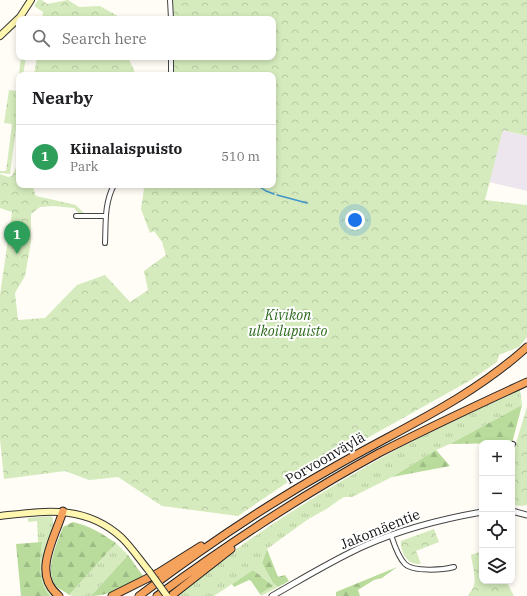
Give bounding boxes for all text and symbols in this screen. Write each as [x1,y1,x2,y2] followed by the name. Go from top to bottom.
[16,16,276,60] search box
[30,27,52,49] icon: search
[62,29,147,48] text: Search here
[32,87,93,109] text: Nearby
[70,139,182,158] text: Kiinalaispuisto
[41,148,49,165] text: 1
[221,148,260,165] text: 510 m
[70,158,98,175] text: Park
[345,210,365,230] your location
[4,221,30,254] pin: 1
[249,306,327,340] park label: Kivikon ulkoilupuisto
[282,428,368,488] street label: Porvoonväylä
[479,440,515,584] map controls
[479,440,515,476] button: +
[479,476,515,512] button: −
[338,505,422,553] street label: Jakomäentie
[479,512,515,548] button: locate
[479,548,515,584] button: layers

